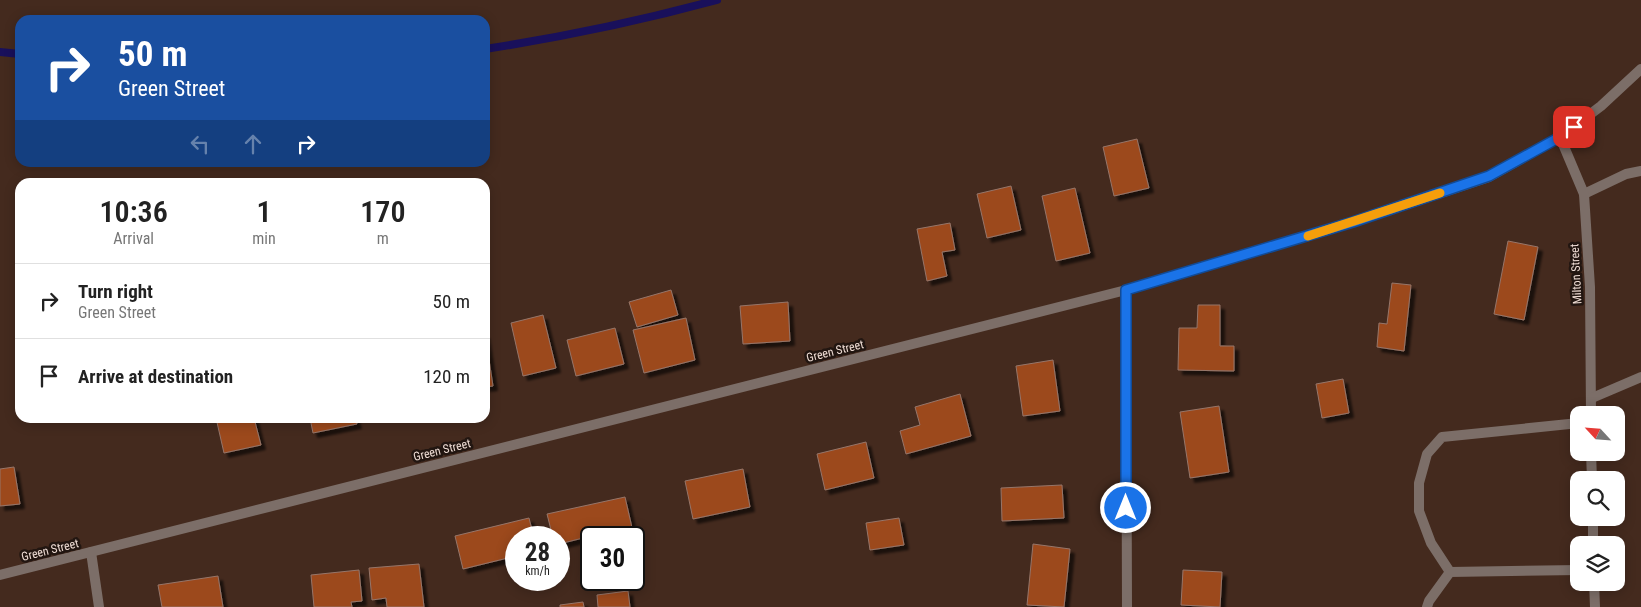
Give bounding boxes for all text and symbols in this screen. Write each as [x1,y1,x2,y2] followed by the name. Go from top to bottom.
[118,34,187,75] text: 50 m
[35,35,100,100] icon: right
[118,76,225,101] text: Green Street
[1553,106,1595,148] pin
[1560,113,1588,141] icon: arrive
[186,130,214,158] icon: left
[239,130,267,158] icon: ahead
[292,130,320,158] icon: right
[99,194,168,229] text: 10:36
[256,194,272,229] text: 1
[360,194,405,229] text: 170
[113,229,154,248] text: Arrival
[252,229,276,248] text: min
[377,229,389,248] text: m
[1567,243,1585,305] street label: Milton Street
[78,280,153,303] text: Turn right
[35,287,63,315] icon: right
[433,290,470,313] text: 50 m
[78,303,156,322] text: Green Street
[805,337,866,365] street label: Green Street
[35,362,63,390] icon: arrive
[78,365,233,388] text: Arrive at destination
[423,365,470,388] text: 120 m
[1570,406,1625,461] north arrow
[1570,406,1625,591] map controls
[412,436,473,464] street label: Green Street
[1570,471,1625,526] button: search
[1099,481,1151,533] position arrow
[580,526,645,591] speed limit sign: 30
[20,536,81,564] street label: Green Street
[1570,536,1625,591] button: layers
[525,538,550,567] text: 28
[525,564,550,578] text: km/h

